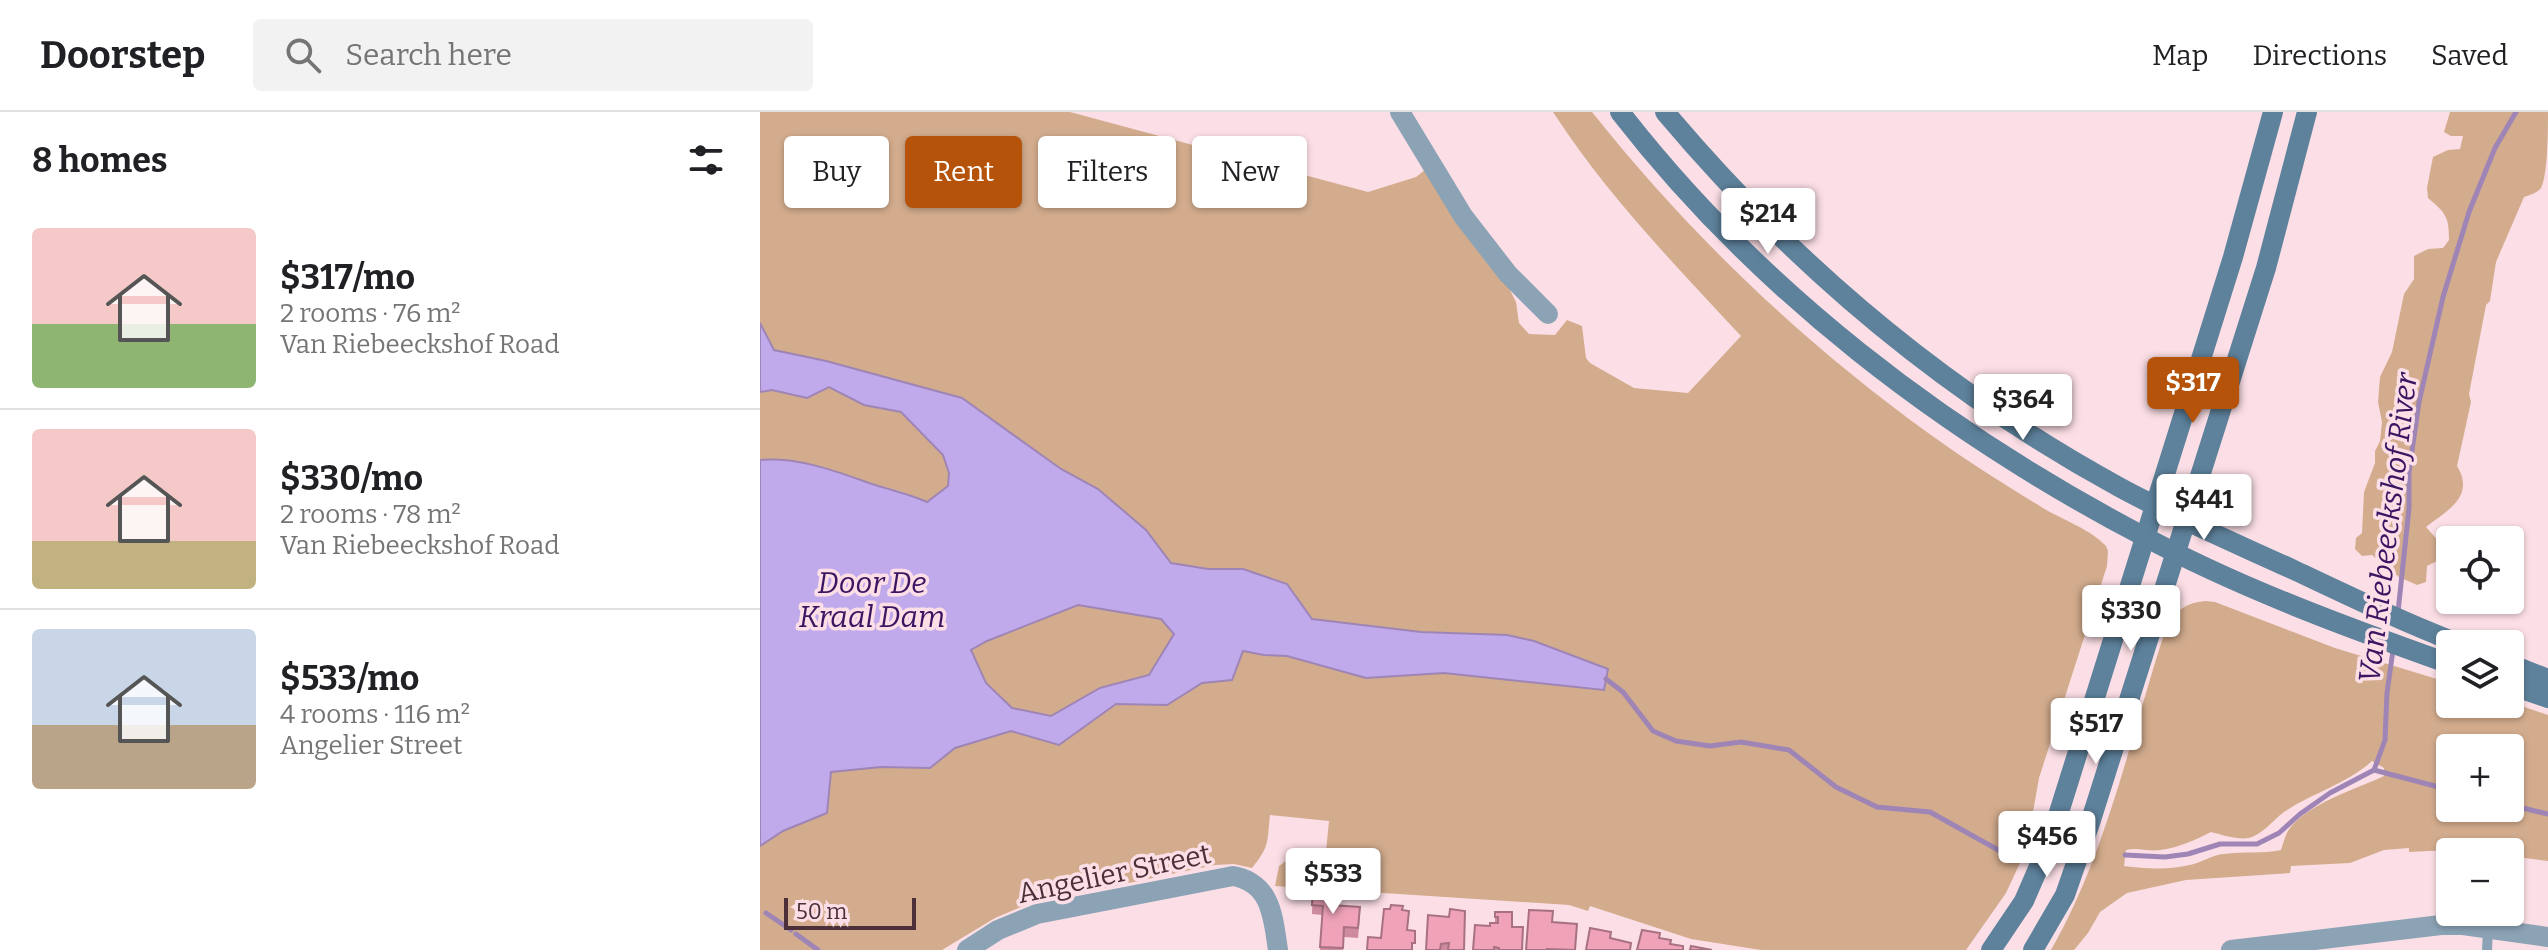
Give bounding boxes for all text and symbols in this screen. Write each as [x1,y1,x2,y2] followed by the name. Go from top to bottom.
[253,19,813,91] search box
[40,32,205,78] text: Doorstep
[281,33,325,77] icon: search
[345,37,512,73] text: Search here
[2152,39,2208,72] text: Map
[2252,39,2387,72] text: Directions
[2431,39,2508,72] text: Saved
[784,136,889,208] chip: Buy
[905,136,1022,208] chip: Rent
[1038,136,1176,208] chip: Filters
[1192,136,1307,208] chip: New
[684,138,728,182] icon: filters
[32,140,168,181] text: 8 homes
[1721,188,1815,256] pin: $214
[1739,198,1797,229] text: $214
[280,257,415,298] text: $317/mo
[96,260,192,356] icon: home
[280,298,460,329] text: 2 rooms · 76 m²
[280,329,560,360] text: Van Riebeeckshof Road
[2146,357,2240,425] pin: $317
[2165,367,2221,398] text: $317
[2351,369,2425,685] water label: Van Riebeeckshof River
[1976,374,2070,442] pin: $364
[1992,384,2054,415] text: $364
[280,458,423,499] text: $330/mo
[96,461,192,557] icon: home
[2157,474,2251,542] pin: $441
[2175,484,2233,515] text: $441
[280,499,461,530] text: 2 rooms · 78 m²
[2436,526,2524,926] map controls
[2436,526,2524,614] button: locate
[280,530,560,561] text: Van Riebeeckshof Road
[799,565,945,635] water label: Door De Kraal Dam
[2084,585,2178,653] pin: $330
[2100,595,2162,626] text: $330
[2436,630,2524,718] button: layers
[280,658,419,699] text: $533/mo
[96,661,192,757] icon: home
[2049,698,2143,766] pin: $517
[280,699,470,730] text: 4 rooms · 116 m²
[2069,708,2123,739] text: $517
[280,730,462,761] text: Angelier Street
[2436,734,2524,822] button: +
[2000,811,2094,879] pin: $456
[2016,821,2078,852] text: $456
[1015,837,1214,910] street label: Angelier Street
[2436,838,2524,926] button: −
[1286,848,1380,916] pin: $533
[1304,858,1362,889] text: $533
[784,894,916,930] scale bar
[796,898,847,925] text: 50 m

